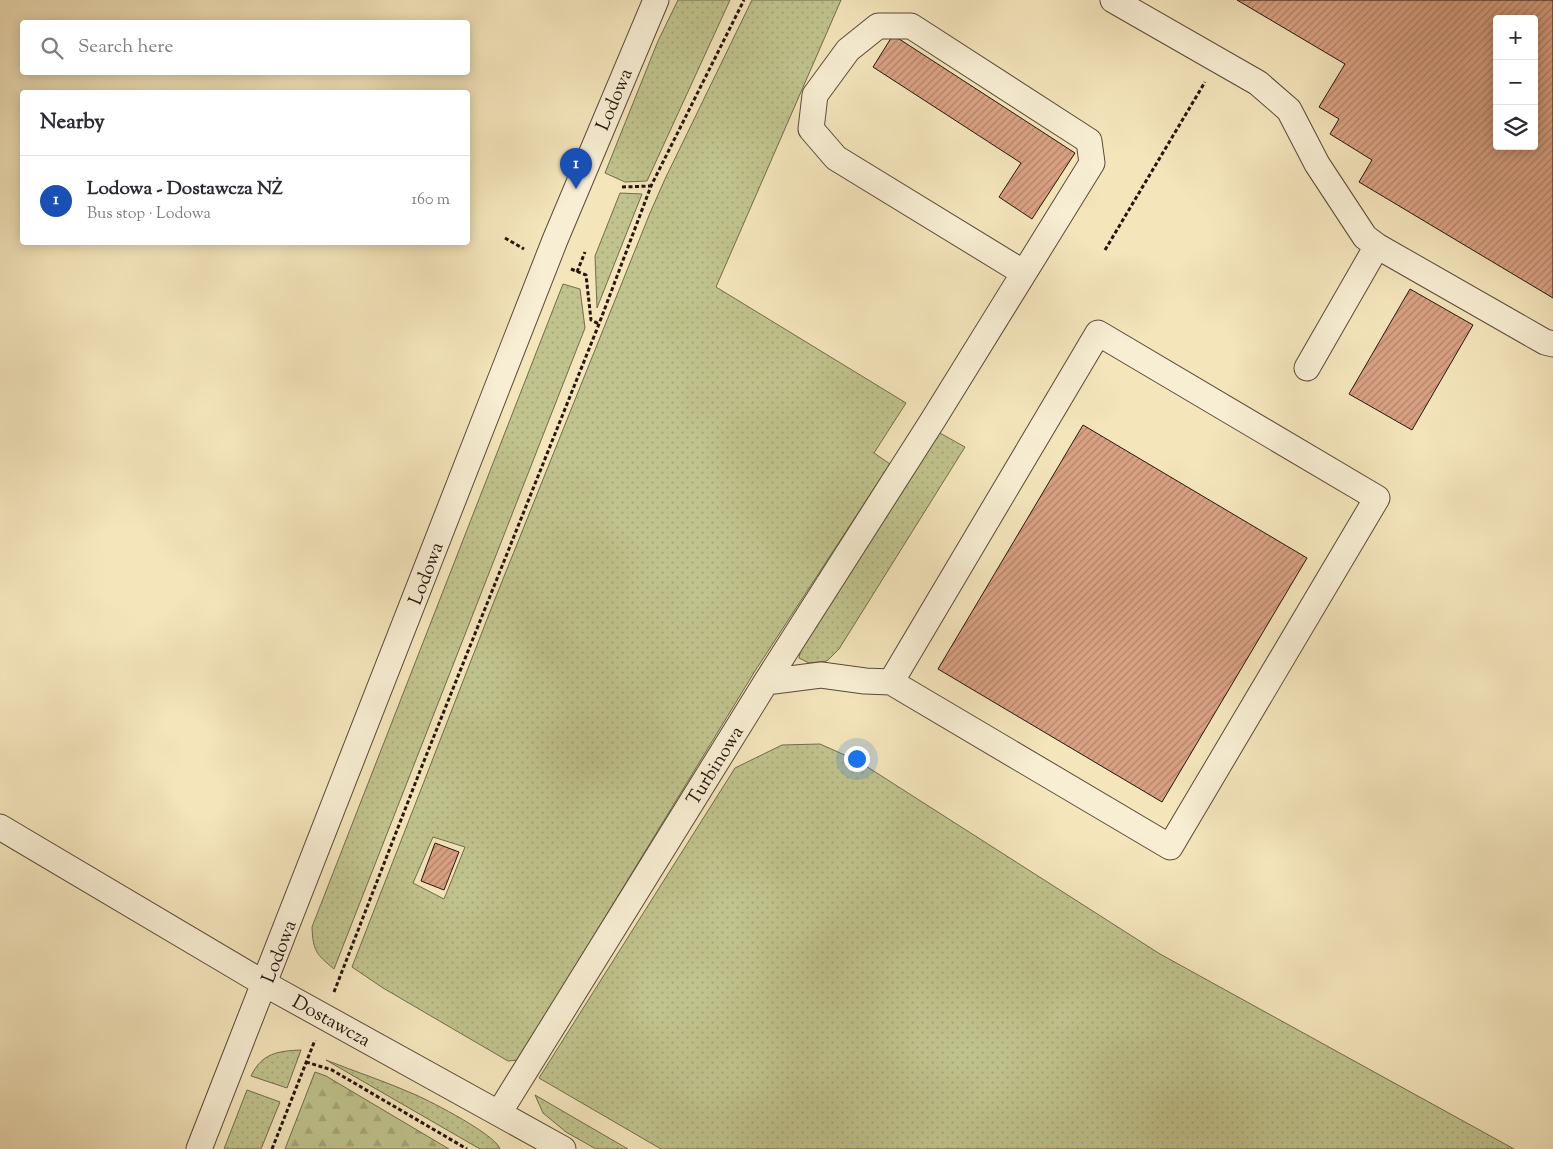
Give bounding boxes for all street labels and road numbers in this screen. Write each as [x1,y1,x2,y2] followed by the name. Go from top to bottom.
[590,64,641,135] street label: Lodowa
[403,538,452,609] street label: Lodowa
[681,721,751,811] street label: Turbinowa
[256,916,305,987] street label: Lodowa
[287,990,375,1055] street label: Dostawcza

